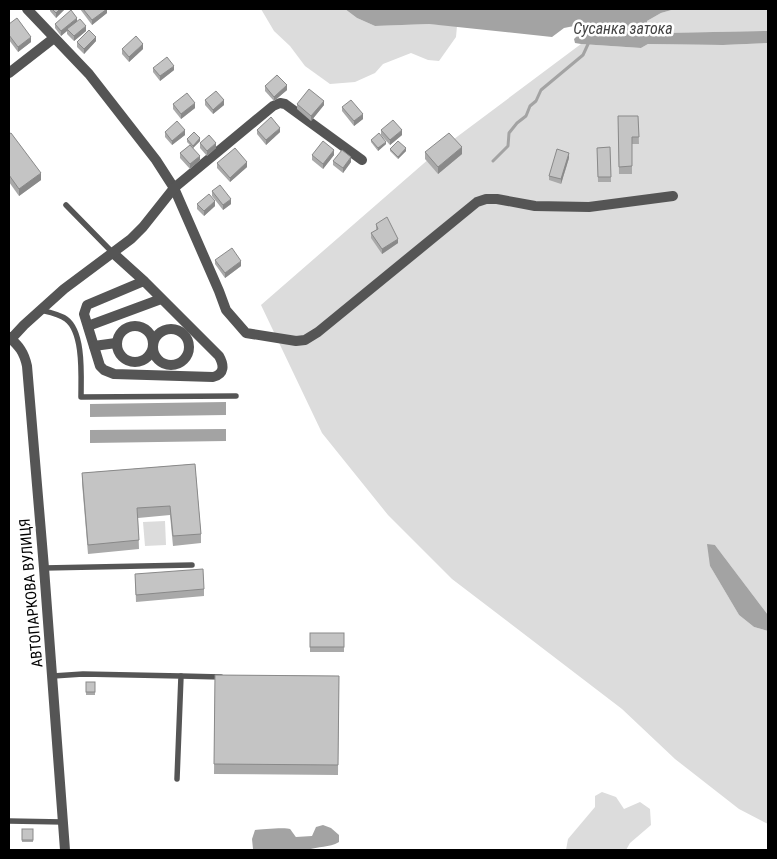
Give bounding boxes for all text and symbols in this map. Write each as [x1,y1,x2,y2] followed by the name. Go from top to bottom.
[573,19,673,38] water label: Сусанка затока
[16,518,46,668] street label: АВТОПАРКОВА ВУЛИЦЯ

